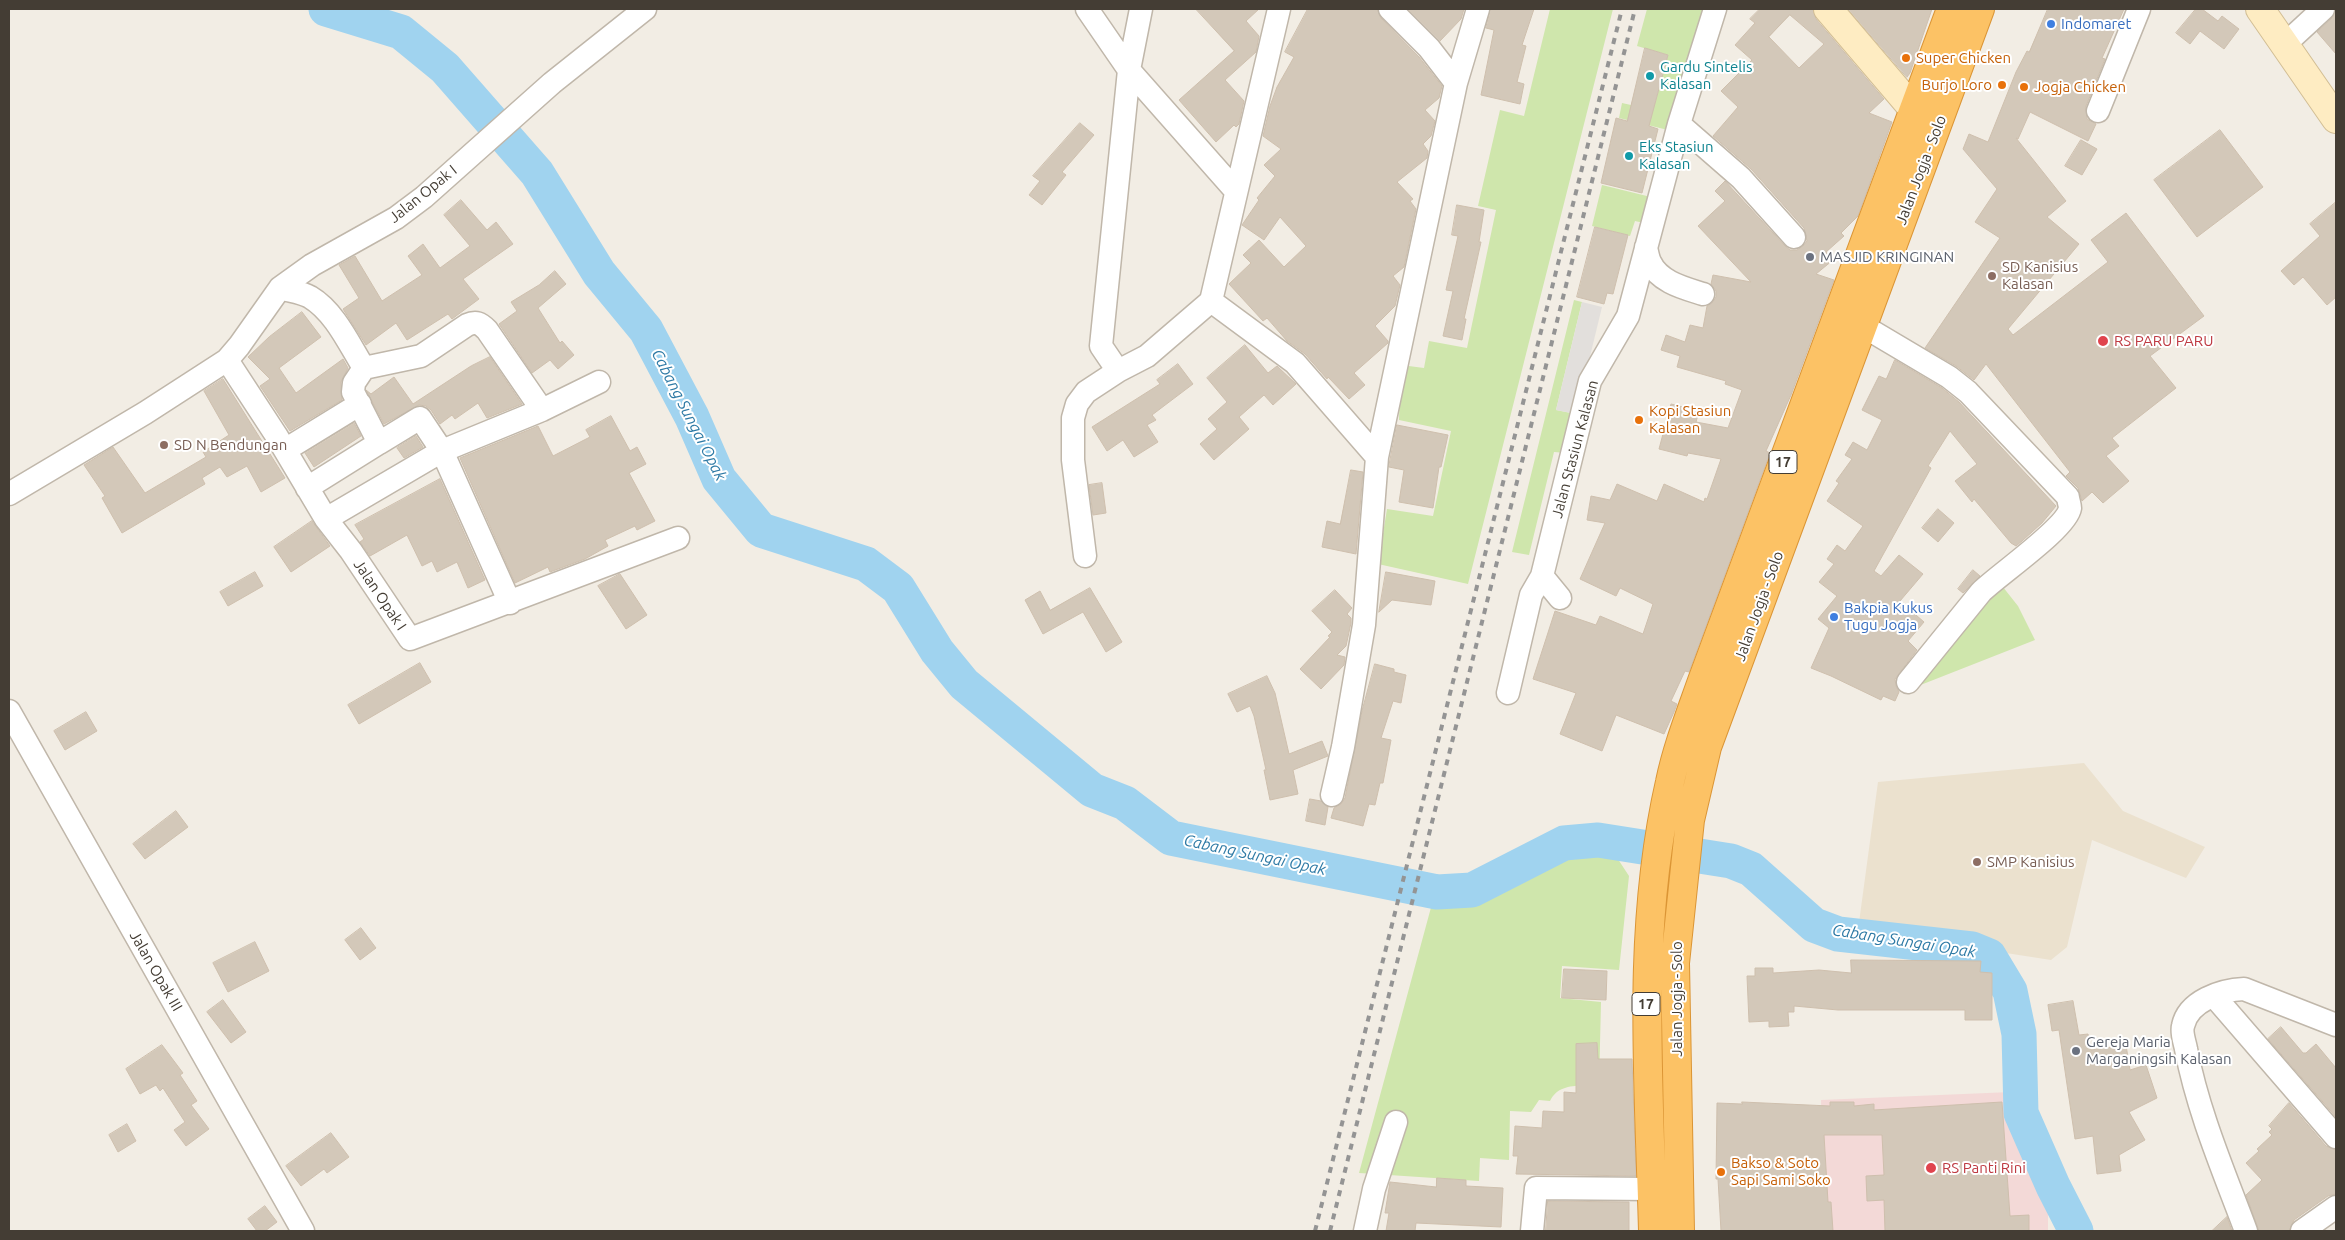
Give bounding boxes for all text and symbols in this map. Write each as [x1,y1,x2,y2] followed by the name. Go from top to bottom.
[2061,15,2131,33] place label: Indomaret
[2045,18,2057,30] marker: Indomaret
[1916,49,2011,67] place label: Super Chicken
[1900,52,1912,64] marker: Super Chicken
[1660,58,1752,93] place label: Gardu Sintelis Kalasan
[1644,70,1656,82] marker: Gardu Sintelis Kalasan
[1922,76,1992,94] place label: Burjo Loro
[2034,78,2126,96] place label: Jogja Chicken
[1996,79,2008,91] marker: Burjo Loro
[2018,81,2030,93] marker: Jogja Chicken
[1892,113,1950,227] street label: Jalan Jogja - Solo
[1639,138,1714,173] place label: Eks Stasiun Kalasan
[1623,150,1635,162] marker: Eks Stasiun Kalasan
[386,161,460,227] street label: Jalan Opak I
[1820,248,1954,266] place label: MASJID KRINGINAN
[1804,251,1816,263] marker: MASJID KRINGINAN
[2002,258,2078,293] place label: SD Kanisius Kalasan
[1986,270,1998,282] marker: SD Kanisius Kalasan
[2114,332,2213,350] place label: RS PARU PARU
[2096,334,2110,348] marker: RS PARU PARU
[647,346,731,484] water label: Cabang Sungai Opak
[1548,378,1602,520] street label: Jalan Stasiun Kalasan
[1649,402,1731,437] place label: Kopi Stasiun Kalasan
[1633,414,1645,426] marker: Kopi Stasiun Kalasan
[174,436,287,454] place label: SD N Bendungan
[158,439,170,451] marker: SD N Bendungan
[1769,451,1797,474] road number: 17
[1731,549,1787,663] street label: Jalan Jogja - Solo
[350,556,410,634] street label: Jalan Opak I
[1844,599,1933,634] place label: Bakpia Kukus Tugu Jogja
[1828,611,1840,623] marker: Bakpia Kukus Tugu Jogja
[1182,831,1328,879] water label: Cabang Sungai Opak
[1987,853,2075,871] place label: SMP Kanisius
[1971,856,1983,868] marker: SMP Kanisius
[1831,920,1977,962] water label: Cabang Sungai Opak
[126,928,186,1014] street label: Jalan Opak III
[1668,941,1686,1057] street label: Jalan Jogja - Solo
[1632,992,1660,1016] road number: 17
[2086,1033,2232,1068] place label: Gereja Maria Marganingsih Kalasan
[2070,1045,2082,1057] marker: Gereja Maria Marganingsih Kalasan
[1731,1154,1831,1189] place label: Bakso & Soto Sapi Sami Soko
[1942,1159,2026,1177] place label: RS Panti Rini
[1924,1161,1938,1175] marker: RS Panti Rini
[1715,1166,1727,1178] marker: Bakso & Soto Sapi Sami Soko

